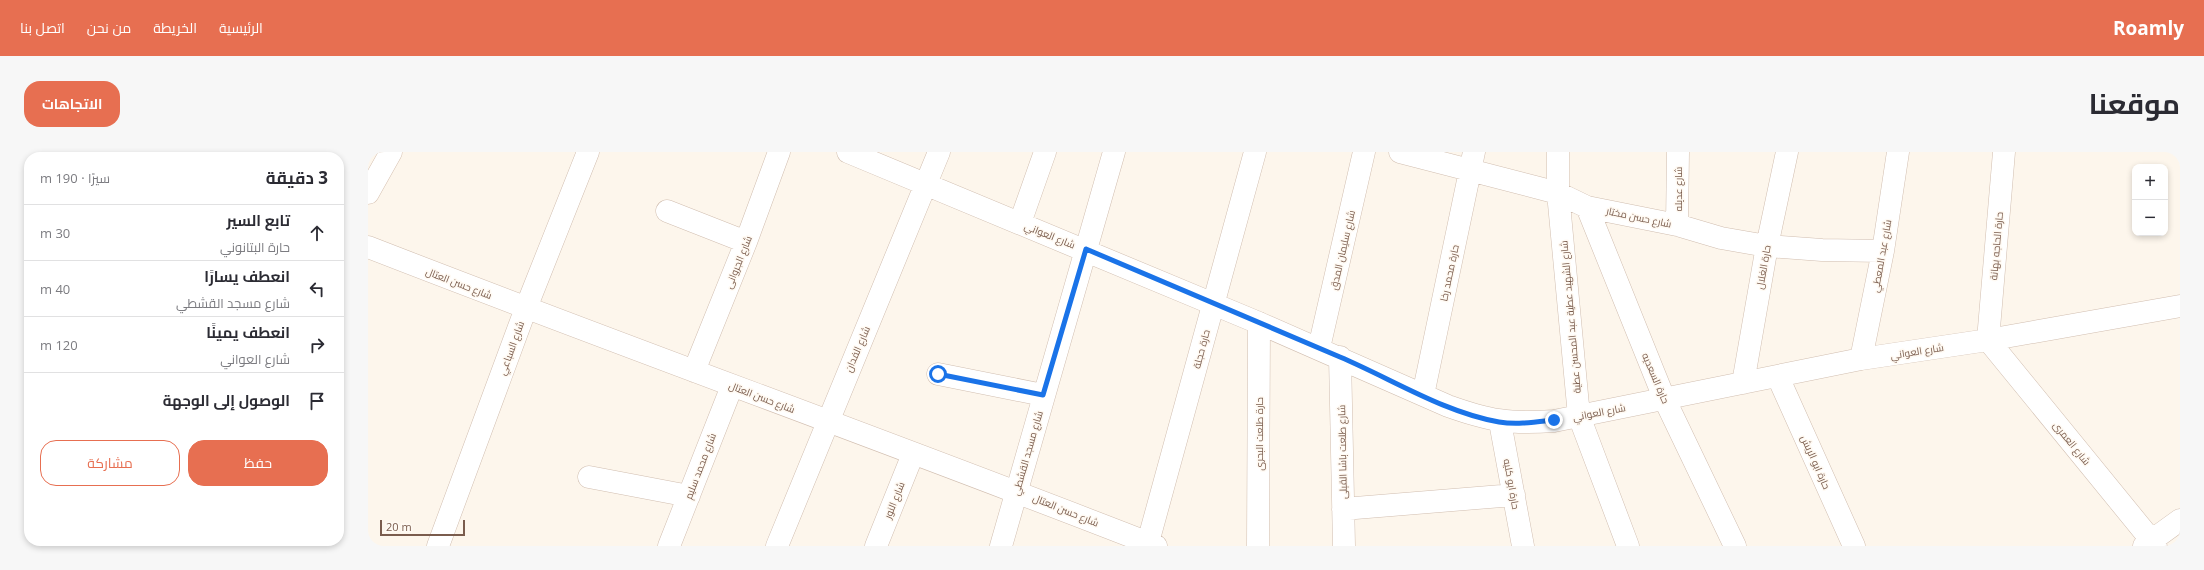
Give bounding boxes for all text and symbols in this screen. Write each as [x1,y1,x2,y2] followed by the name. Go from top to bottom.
[2113,15,2184,41] text: Roamly
[20,18,65,37] text: اتصل بنا
[87,18,131,37] text: من نحن
[153,18,197,37] text: الخريطة
[219,18,263,37] text: الرئيسية
[24,81,120,127] button: الاتجاهات
[2089,84,2180,122] text: موقعنا
[2132,164,2168,236] map controls
[2132,164,2168,200] button: +
[266,166,328,189] text: 3 دقيقة
[1671,167,1685,211] street label: شارع عديله
[40,169,110,187] text: سيرًا · 190 m
[2132,200,2168,236] button: −
[1604,203,1673,231] street label: شارع حسن مختار
[1326,209,1358,291] street label: شارع سليمان المدق
[226,210,290,230] text: تابع السير
[1986,211,2006,281] street label: حارة الحاجه بهانة
[1022,218,1078,252] street label: شارع العواني
[1868,219,1895,294] street label: شارع عبد المعطي
[306,222,328,244] icon: ahead
[40,224,70,242] text: 30 m
[721,233,755,291] street label: شارع الجروانى
[220,238,290,256] text: حارة البتانوني
[1556,240,1584,394] street label: شارع الشهيد عطية عبد المحسن عطية
[1436,243,1462,303] street label: حارة محمد رخا
[1752,244,1774,290] street label: حارة الغلال
[424,264,494,302] street label: شارع حسن العتال
[204,266,290,286] text: انعطف يسارًا
[306,278,328,300] icon: left
[40,280,70,298] text: 40 m
[176,294,290,312] text: شارع مسجد القشطي
[495,319,528,377] street label: شارع السباعي
[206,322,290,342] text: انعطف يمينًا
[841,324,873,374] street label: شارع الفدان
[1189,328,1213,370] street label: حارة حجلة
[306,334,328,356] icon: right
[40,336,78,354] text: 120 m
[1889,340,1945,363] street label: شارع العواني
[220,350,290,368] text: شارع العواني
[1639,351,1673,405] street label: حارة السعديه
[929,365,947,383] route start
[727,378,797,416] street label: شارع حسن العتال
[163,390,290,410] text: الوصول إلى الوجهة
[306,390,328,412] icon: arrive
[1252,397,1266,471] street label: حارة طلعت البحرى
[1571,400,1627,425] street label: شارع العواني
[1334,405,1350,499] street label: شارع طلعت باشا القبلى
[1008,409,1047,497] street label: شارع مسجد القشطي
[1545,411,1563,429] route end
[2050,418,2094,468] street label: شارع العمرى
[681,431,720,502] street label: شارع محمد سليم
[1798,433,1834,491] street label: حارة ابو الريش
[40,440,180,486] button: مشاركة
[188,440,328,486] button: حفظ
[1501,457,1523,511] street label: حارة ابو كليه
[880,479,908,522] street label: شارع النور
[1031,490,1101,530] street label: شارع حسن العتال
[380,518,465,537] scale bar
[386,519,412,534] text: 20 m

